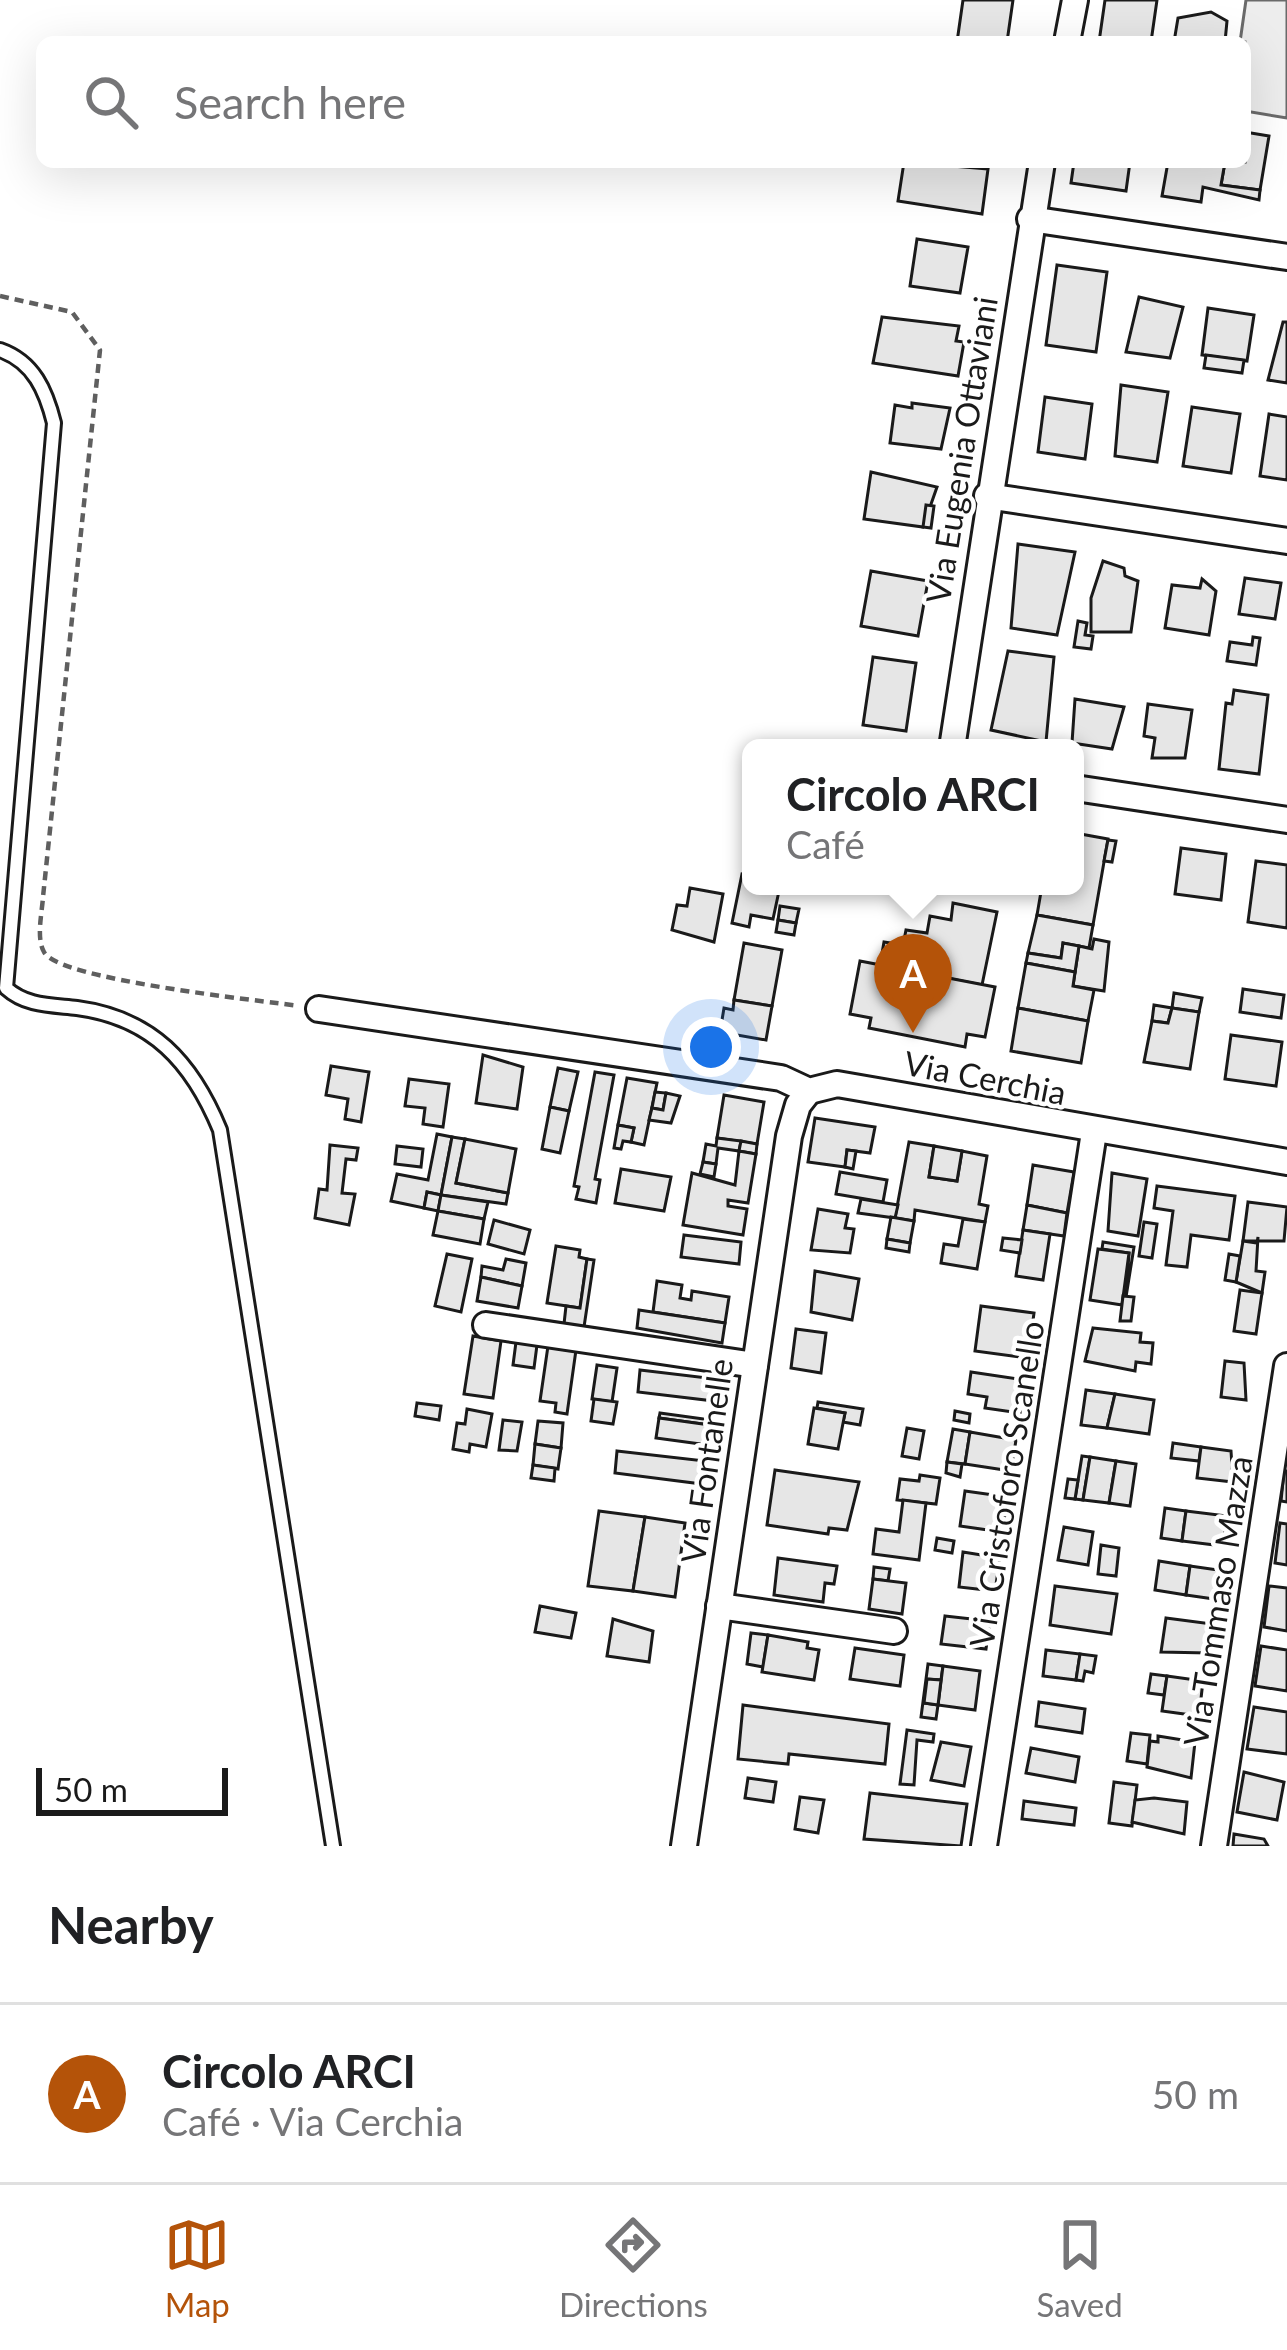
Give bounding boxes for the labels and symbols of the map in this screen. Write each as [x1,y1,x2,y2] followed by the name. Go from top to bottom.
[917,294,1005,606] street label: Via Eugenia Ottaviani
[874,934,952,1033] pin: A
[681,1017,741,1077] your location
[901,1042,1070,1112] street label: Via Cerchia
[960,1318,1052,1650] street label: Via Cristoforo Scanello
[672,1356,740,1566] street label: Via Fontanelle
[1174,1453,1260,1749] street label: Via Tommaso Mazza
[36,1762,228,1815] scale bar

